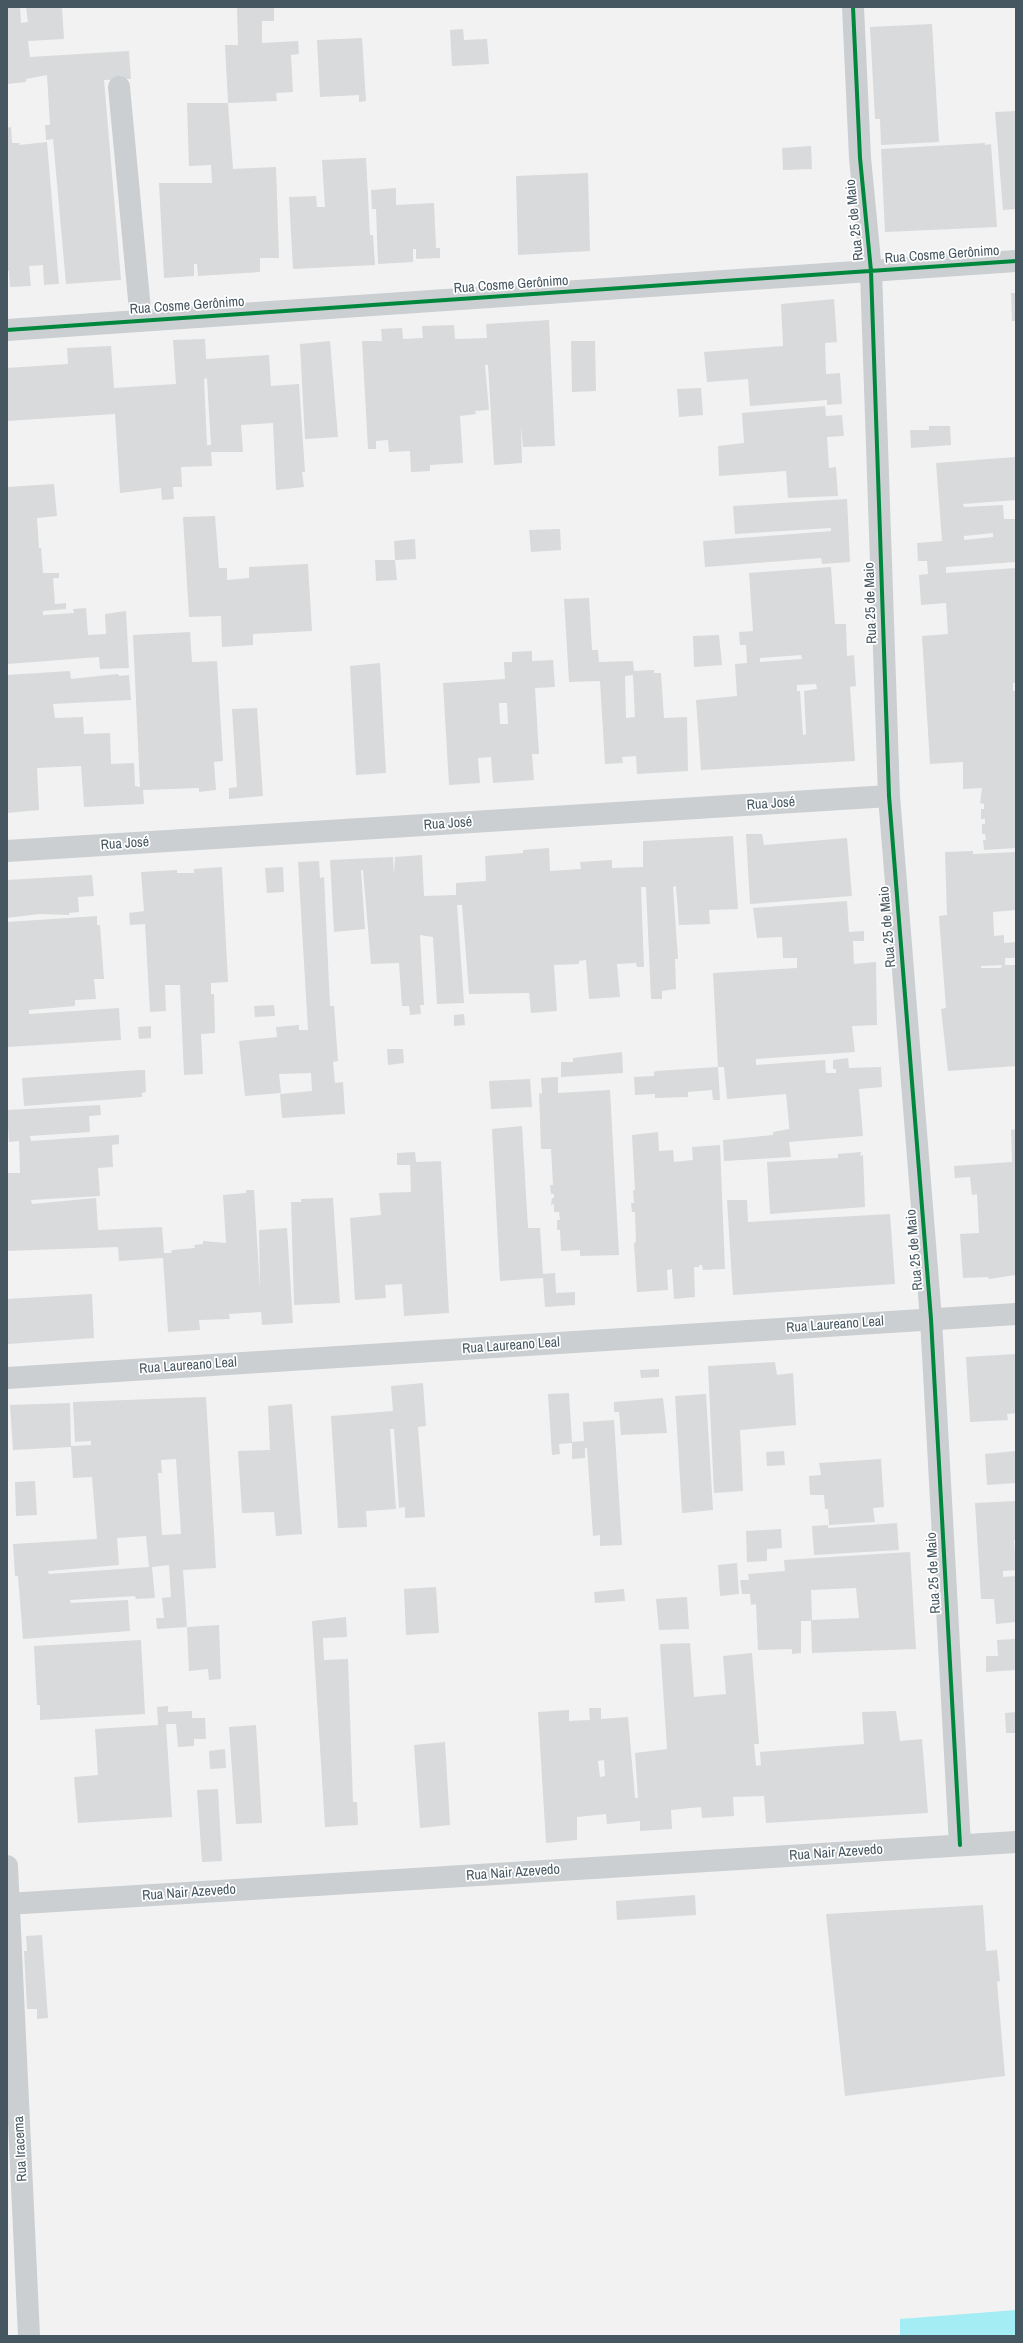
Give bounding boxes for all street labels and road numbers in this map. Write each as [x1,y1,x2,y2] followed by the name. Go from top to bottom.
[842,179,868,261] street label: Rua 25 de Maio
[884,243,1000,267] street label: Rua Cosme Gerônimo
[453,273,569,297] street label: Rua Cosme Gerônimo
[129,294,245,318] street label: Rua Cosme Gerônimo
[861,562,881,644] street label: Rua 25 de Maio
[746,794,796,814] street label: Rua José
[423,814,473,834] street label: Rua José
[100,834,150,854] street label: Rua José
[876,886,900,968] street label: Rua 25 de Maio
[903,1209,927,1291] street label: Rua 25 de Maio
[786,1313,884,1337] street label: Rua Laureano Leal
[462,1334,560,1358] street label: Rua Laureano Leal
[139,1354,237,1378] street label: Rua Laureano Leal
[923,1532,945,1614] street label: Rua 25 de Maio
[789,1841,883,1865] street label: Rua Nair Azevedo
[466,1861,560,1885] street label: Rua Nair Azevedo
[142,1881,236,1905] street label: Rua Nair Azevedo
[11,2116,31,2182] street label: Rua Iracema

